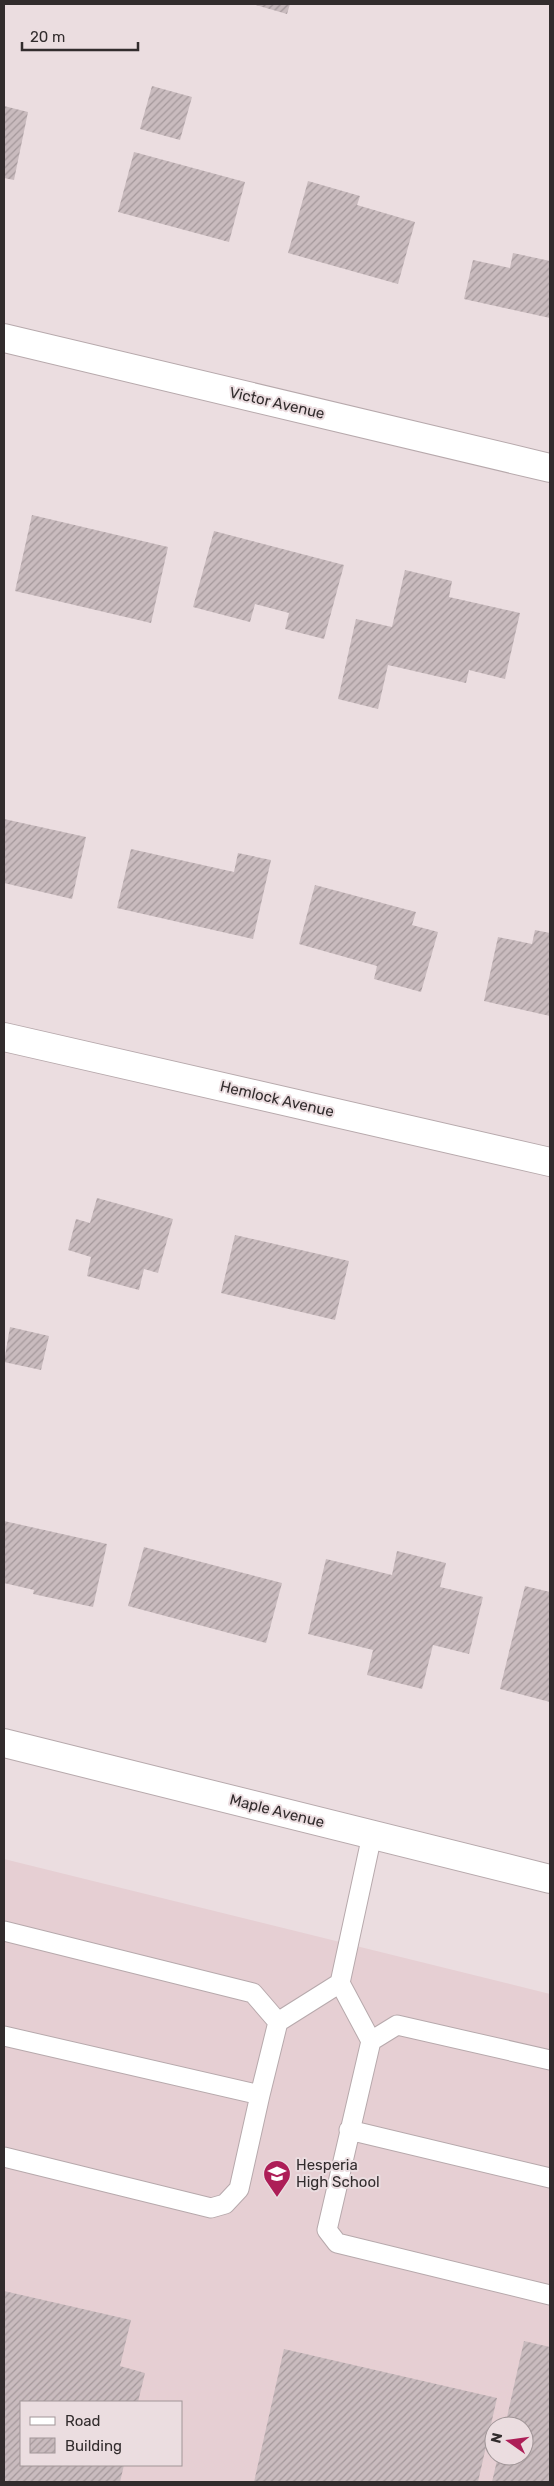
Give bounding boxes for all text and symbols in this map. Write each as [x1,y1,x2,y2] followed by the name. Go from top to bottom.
[22,20,139,52] scale bar
[30,28,65,46] text: 20 m
[228,383,326,423] street label: Victor Avenue
[218,1077,336,1121] street label: Hemlock Avenue
[228,1791,326,1831] street label: Maple Avenue
[296,2156,380,2191] place label: Hesperia High School
[262,2159,292,2198] school or university icon: Hesperia High School
[20,2401,182,2466] legend
[65,2412,101,2430] text: Road
[484,2416,534,2466] north arrow
[487,2431,506,2445] text: N
[65,2437,122,2455] text: Building

